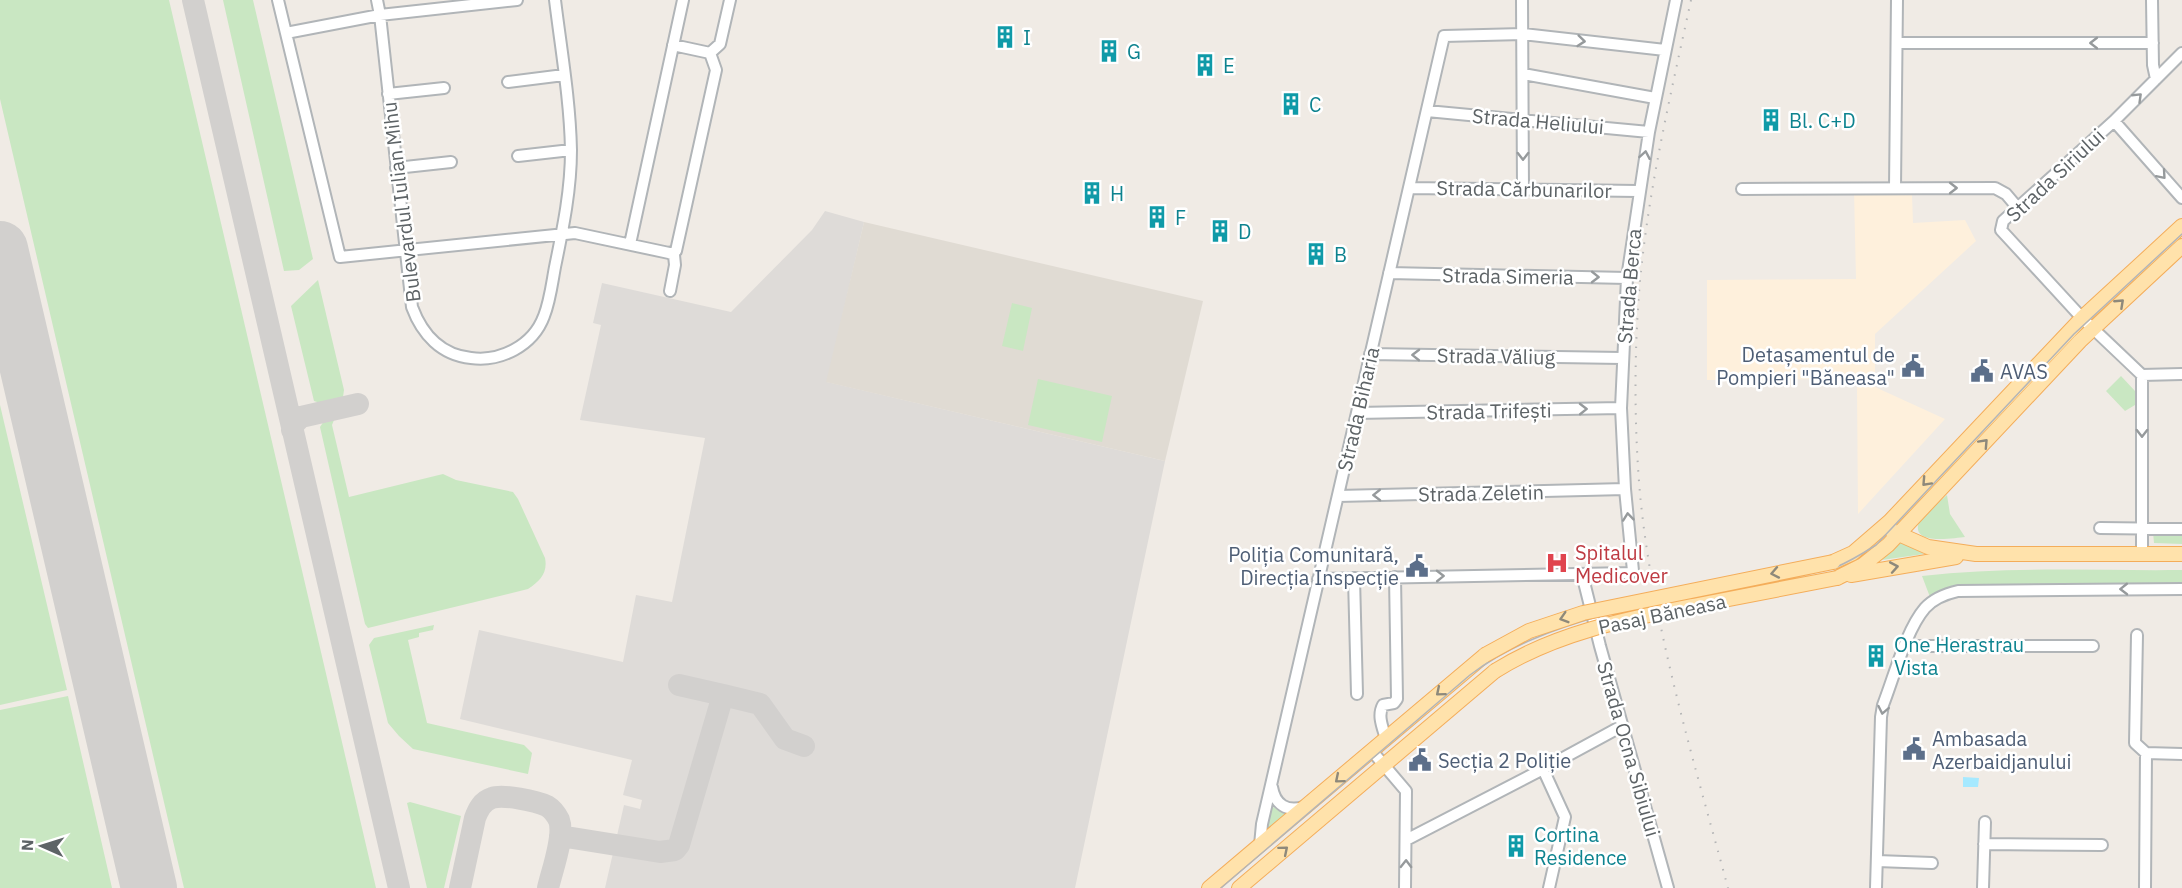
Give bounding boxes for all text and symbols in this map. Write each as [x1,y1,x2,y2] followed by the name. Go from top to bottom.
[992,24,1018,50] building icon: I
[1023,24,1031,51] place label: I
[1576,34,1585,46] one-way arrow
[2090,37,2099,49] one-way arrow
[1096,38,1122,64] building icon: G
[1127,38,1141,65] place label: G
[1192,52,1218,78] building icon: E
[1223,52,1235,79] place label: E
[1278,91,1304,117] building icon: C
[1309,91,1321,118] place label: C
[2131,93,2142,104] one-way arrow
[375,100,427,304] street label: Bulevardul Iulian Mihu
[1471,102,1605,140] street label: Strada Heliului
[1758,107,1784,133] building icon: Bl. C+D
[1789,107,1856,134] place label: Bl. C+D
[2000,122,2110,228] street label: Strada Siriului
[1517,151,1529,160] one-way arrow
[1638,151,1651,161] one-way arrow
[2155,168,2166,179] one-way arrow
[1436,174,1612,204] street label: Strada Cărbunarilor
[1079,180,1105,206] building icon: H
[1110,180,1124,207] place label: H
[1949,182,1958,194] one-way arrow
[1144,204,1170,230] building icon: F
[1175,204,1186,231] place label: F
[1207,218,1233,244] building icon: D
[1238,218,1251,245] place label: D
[1611,227,1648,345] street label: Strada Berca
[1303,241,1329,267] building icon: B
[1334,241,1347,268] place label: B
[1442,261,1574,291] street label: Strada Simeria
[1590,271,1599,284] one-way arrow
[2113,299,2123,310] one-way arrow
[1437,341,1556,371] street label: Strada Văliug
[1716,341,1895,391] place label: Detașamentul de Pompieri "Băneasa"
[1331,344,1385,474] street label: Strada Biharia
[1412,349,1421,361] one-way arrow
[1900,353,1926,379] public building icon: Detașamentul de Pompieri "Băneasa"
[1969,358,1995,384] public building icon: AVAS
[2000,358,2048,385] place label: AVAS
[1426,396,1552,426] street label: Strada Trifești
[1579,403,1588,415] one-way arrow
[2136,429,2148,438] one-way arrow
[1977,439,1988,450] one-way arrow
[1922,475,1933,486] one-way arrow
[1418,478,1544,508] street label: Strada Zeletin
[1373,489,1382,501] one-way arrow
[1622,512,1635,521] one-way arrow
[1575,539,1668,589] place label: Spitalul Medicover
[1228,541,1399,591] place label: Poliția Comunitară, Direcția Inspecție
[1544,550,1570,576] hospital icon: Spitalul Medicover
[1404,553,1430,579] public building icon: Poliția Comunitară, Direcția Inspecție
[1890,562,1899,574] one-way arrow
[1771,566,1781,579] one-way arrow
[1435,570,1444,583] one-way arrow
[2119,583,2128,595] one-way arrow
[1596,587,1729,641] street label: Pasaj Băneasa
[1559,611,1570,623] one-way arrow
[1894,631,2024,681] place label: One Herastrau Vista
[1863,643,1889,669] building icon: One Herastrau Vista
[1591,658,1667,840] street label: Strada Ocna Sibiului
[1436,684,1447,695] one-way arrow
[1877,704,1890,714] one-way arrow
[1932,725,2072,775] place label: Ambasada Azerbaidjanului
[1901,736,1927,762] public building icon: Ambasada Azerbaidjanului
[1407,747,1433,773] public building icon: Secția 2 Poliție
[1438,747,1571,774] place label: Secția 2 Poliție
[1335,772,1346,783] one-way arrow
[12,816,72,876] north arrow
[1534,821,1627,871] place label: Cortina Residence
[1503,833,1529,859] building icon: Cortina Residence
[17,839,37,852] text: N
[1277,847,1288,858] one-way arrow
[1400,859,1412,868] one-way arrow

